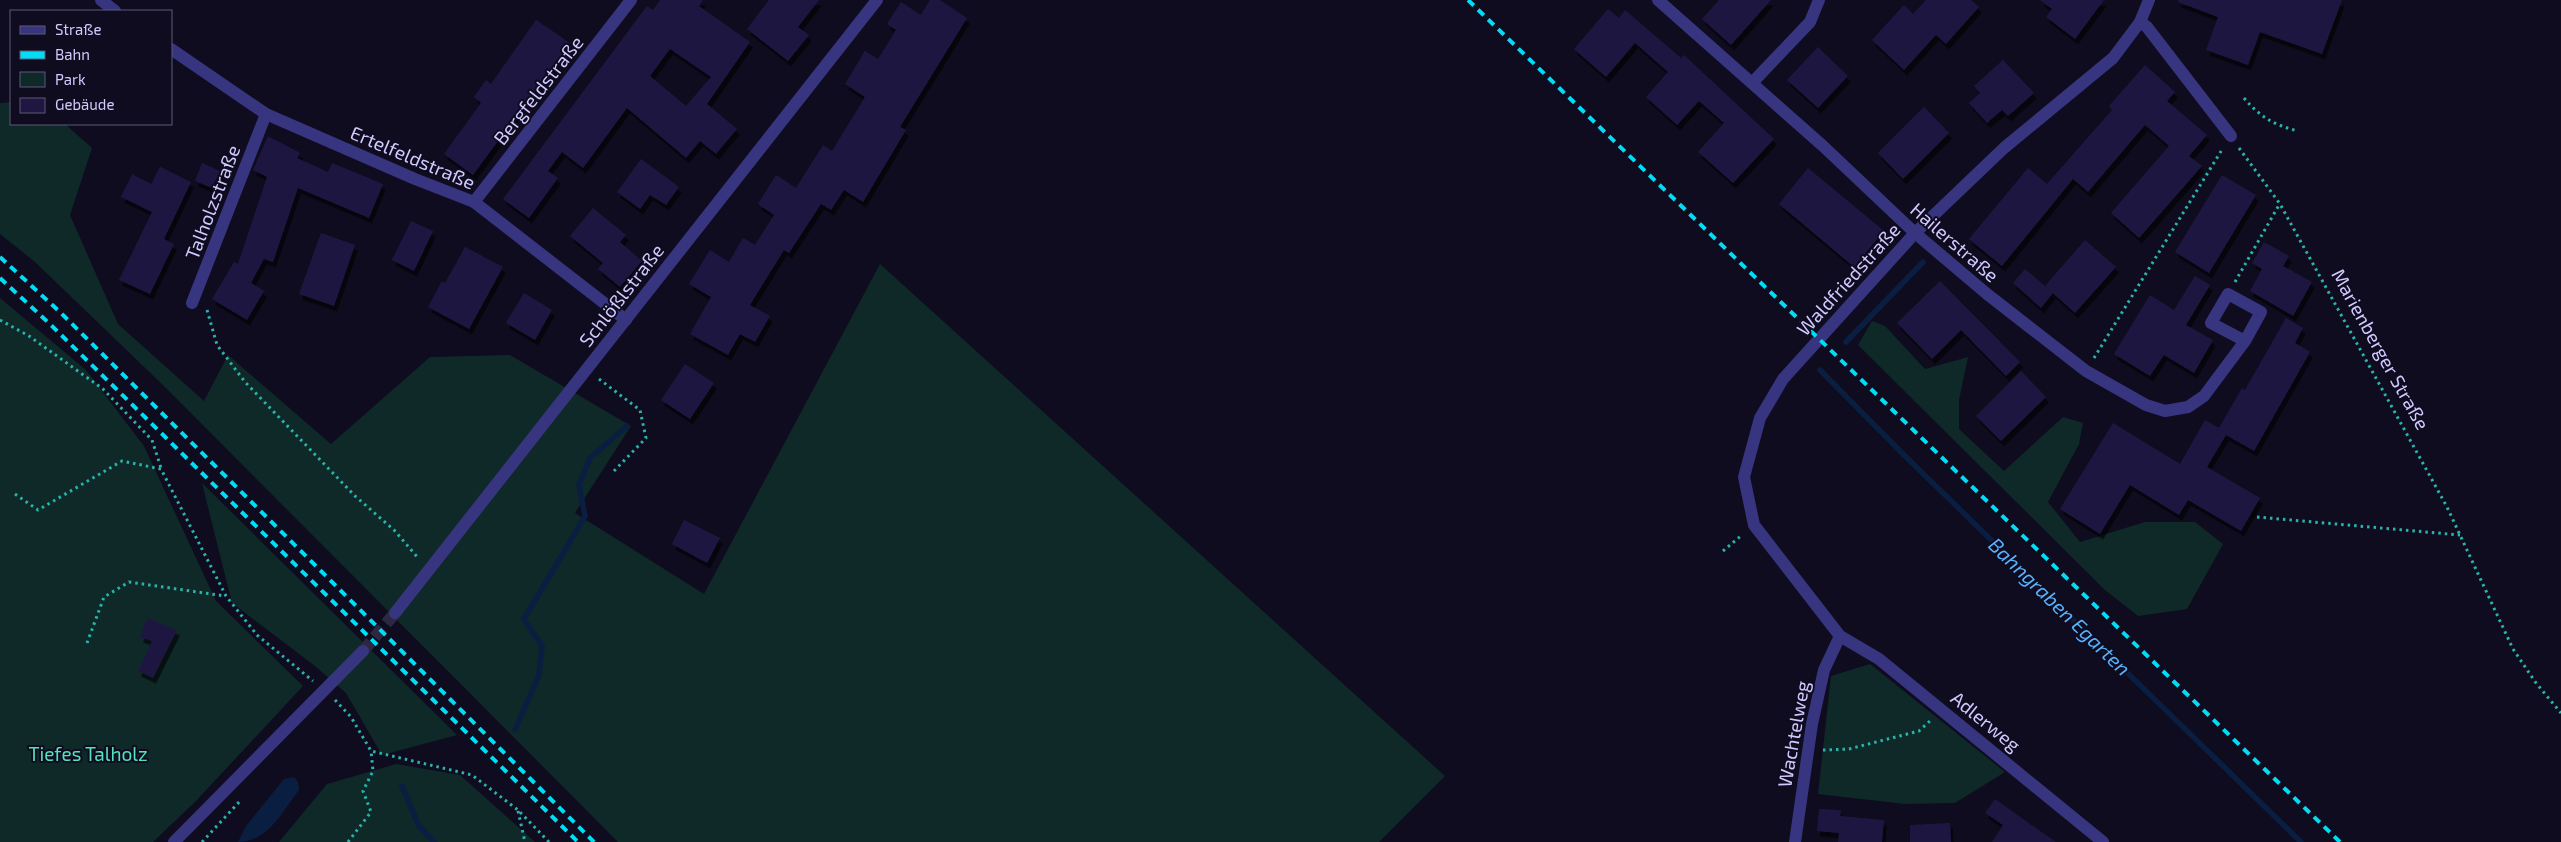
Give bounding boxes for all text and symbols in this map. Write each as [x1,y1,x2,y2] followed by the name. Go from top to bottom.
[10,10,172,125] legend
[55,20,101,38] text: Straße
[488,31,588,149] street label: Bergfeldstraße
[55,45,90,63] text: Bahn
[55,70,86,88] text: Park
[55,95,114,113] text: Gebäude
[347,120,479,194] street label: Ertelfeldstraße
[180,142,244,262] street label: Talholzstraße
[1906,197,2004,287] street label: Hailerstraße
[1791,218,1905,340] street label: Waldfriedstraße
[574,239,668,351] street label: Schlößlstraße
[2327,265,2435,433] street label: Marienberger Straße
[1984,532,2136,680] water label: Bahngraben Egarten
[1772,679,1814,789] street label: Wachtelweg
[1947,686,2026,756] street label: Adlerweg
[28,742,148,765] park label: Tiefes Talholz

